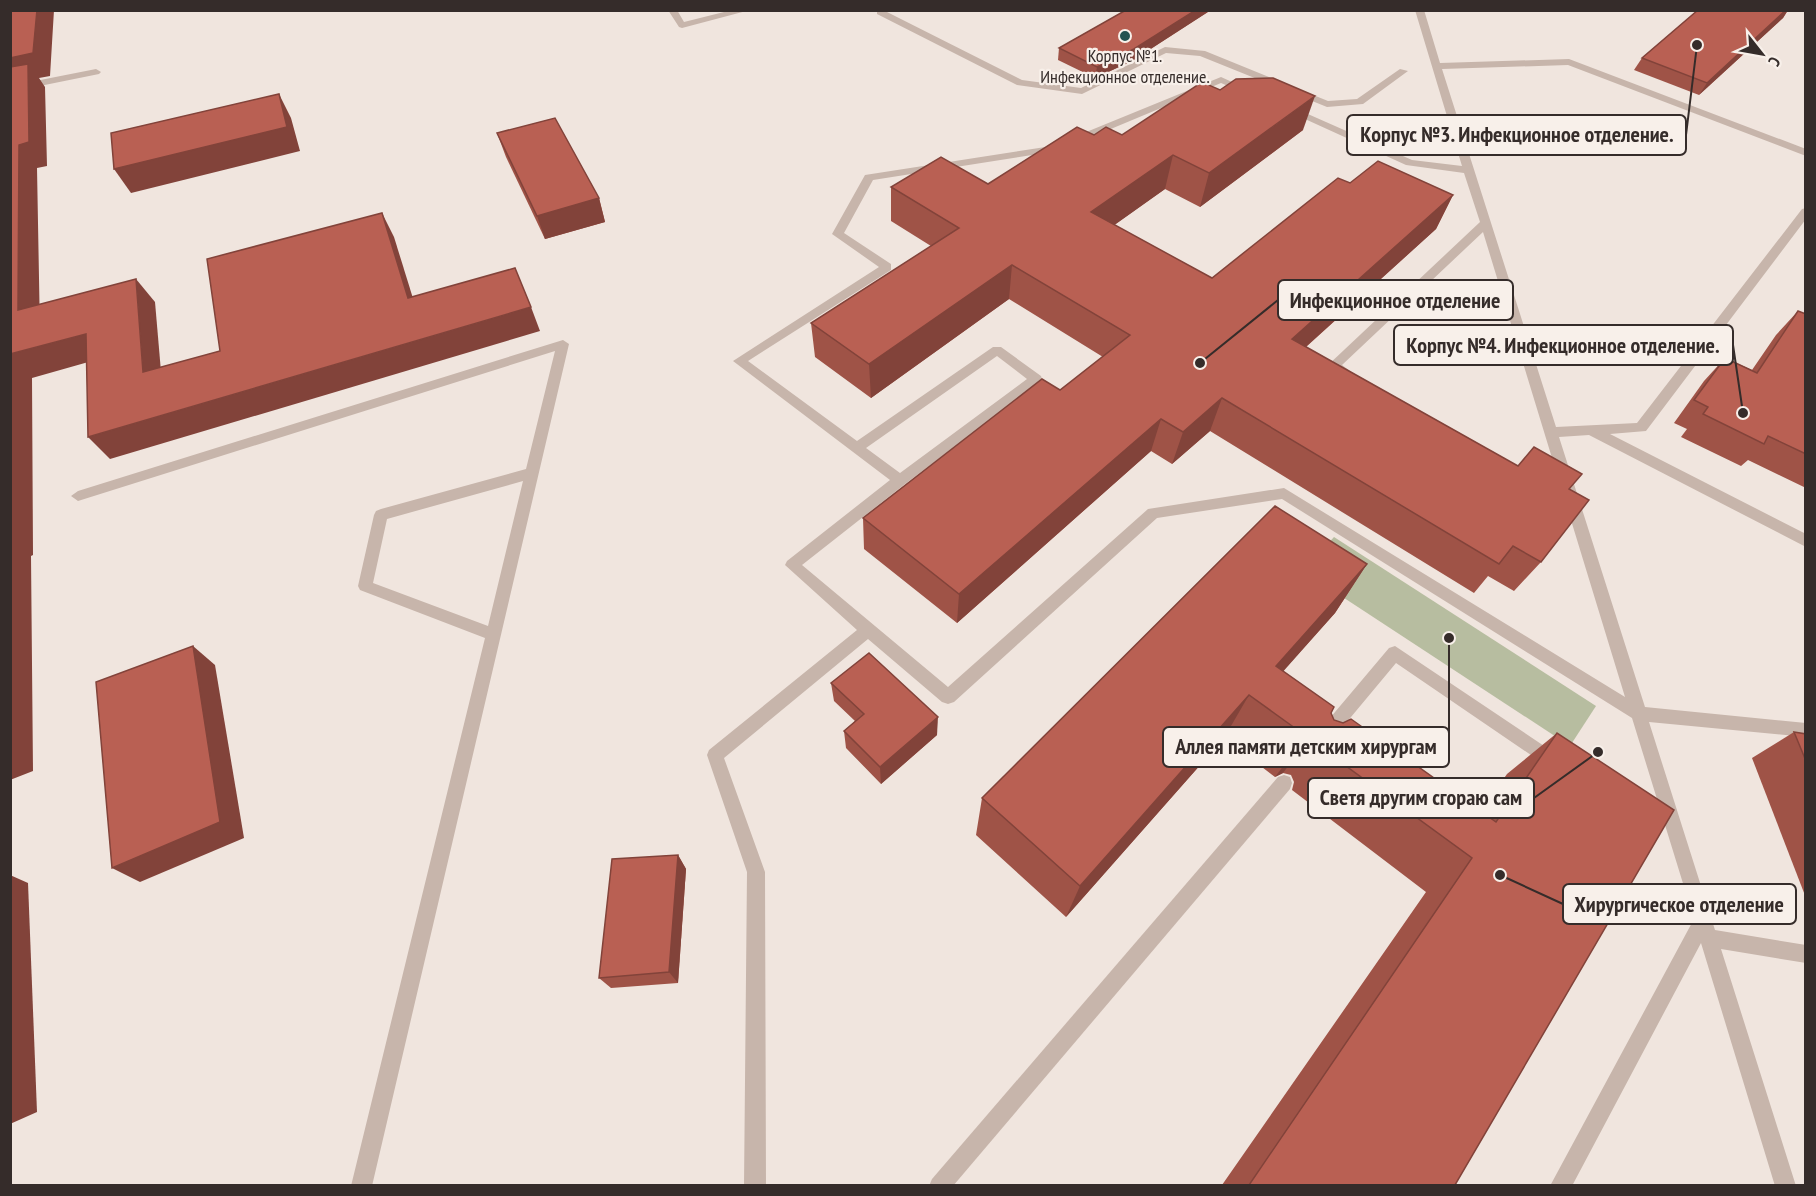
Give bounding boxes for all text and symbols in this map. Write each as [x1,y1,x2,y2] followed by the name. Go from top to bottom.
[1732,24,1792,84] north arrow
[1118,29,1132,43] marker: Корпус №1. Инфекционное отделение.
[1040,44,1210,88] place label: Корпус №1. Инфекционное отделение.
[1764,53,1785,71] text: С
[1347,115,1686,155] callout: Корпус №3. Инфекционное отделение.
[1360,120,1674,148] text: Корпус №3. Инфекционное отделение.
[1278,280,1513,320] callout: Инфекционное отделение
[1290,286,1500,314] text: Инфекционное отделение
[1394,325,1733,365] callout: Корпус №4. Инфекционное отделение.
[1406,331,1720,359] text: Корпус №4. Инфекционное отделение.
[1163,727,1449,767] callout: Аллея памяти детским хирургам
[1174,732,1437,760] text: Аллея памяти детским хирургам
[1308,778,1534,818] callout: Светя другим сгораю сам
[1320,783,1522,811] text: Светя другим сгораю сам
[1563,884,1796,924] callout: Хирургическое отделение
[1574,890,1784,918] text: Хирургическое отделение

